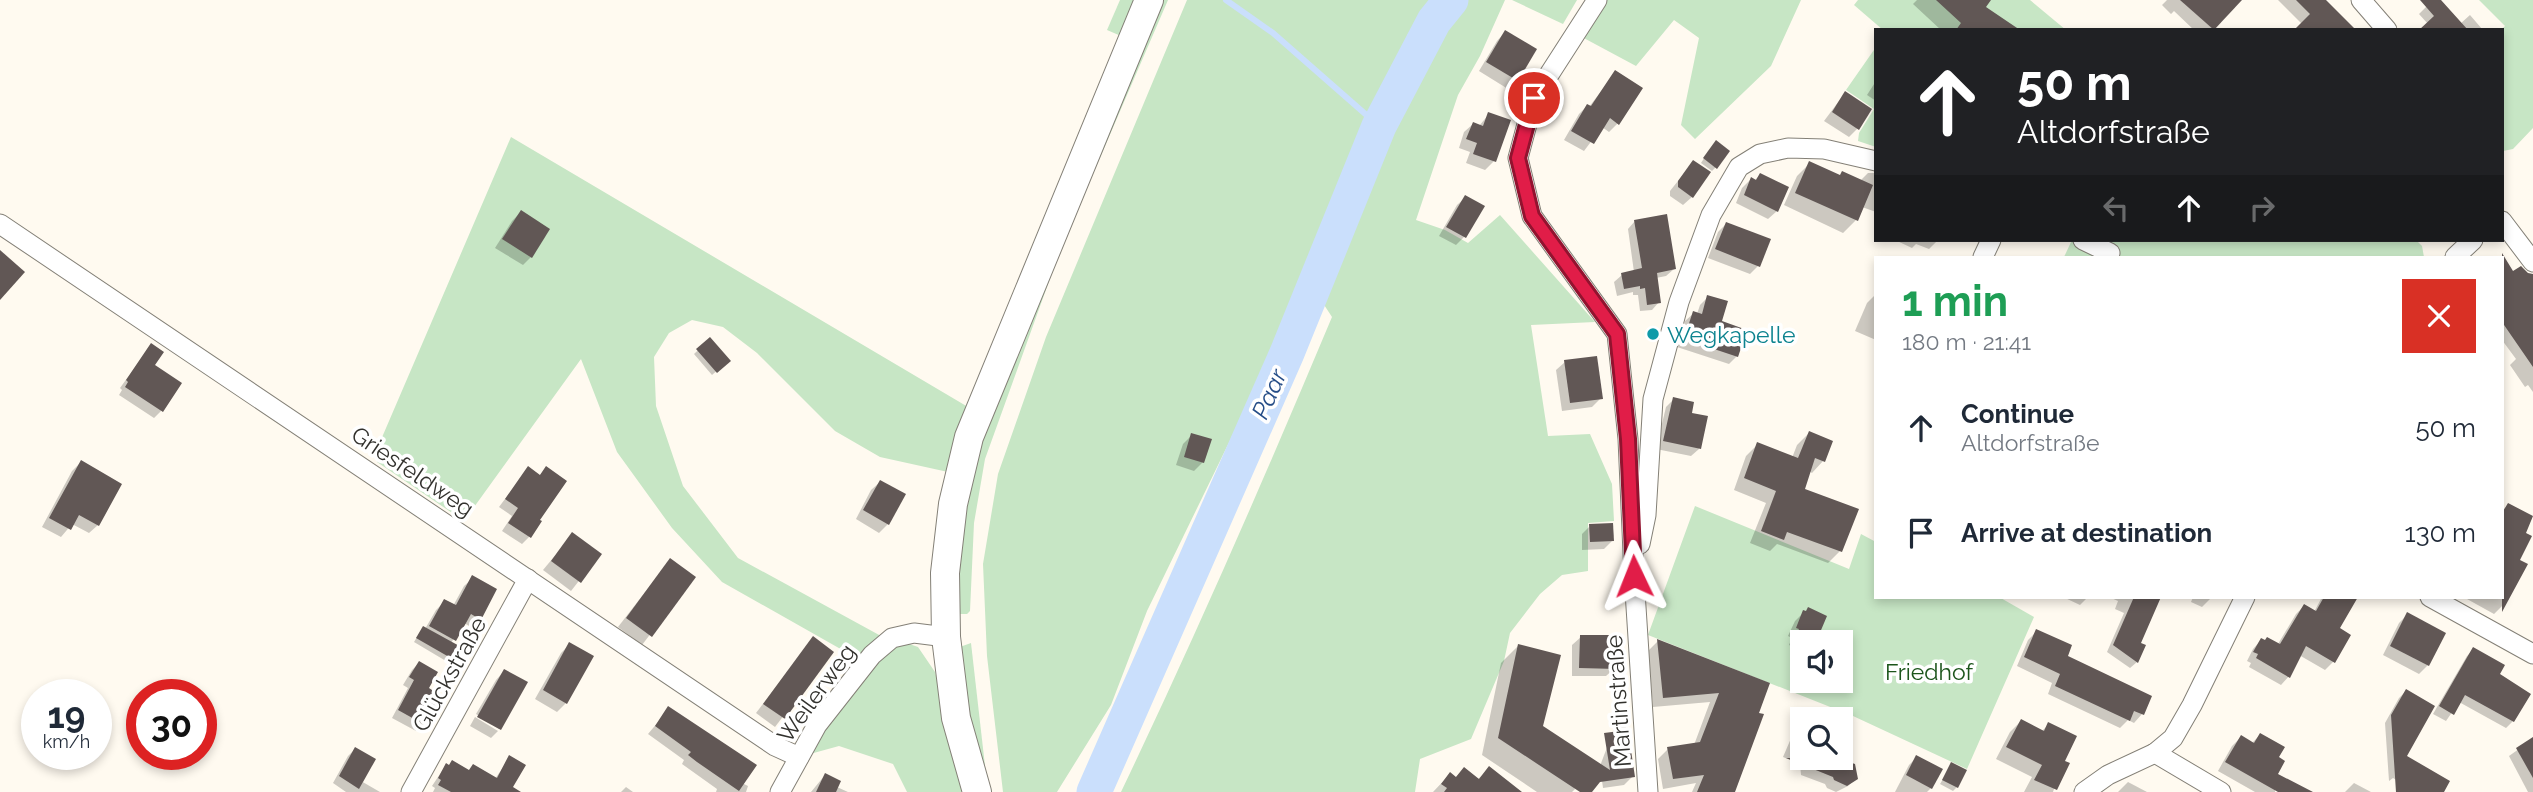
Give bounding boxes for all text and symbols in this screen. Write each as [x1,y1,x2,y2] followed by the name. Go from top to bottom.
[2017,54,2132,111] text: 50 m
[1902,56,1993,147] icon: ahead
[1504,68,1564,128] pin
[1515,79,1553,117] icon: arrive
[2017,113,2210,150] text: Altdorfstraße
[2097,189,2135,227] icon: left
[2170,189,2208,227] icon: ahead
[2243,189,2281,227] icon: right
[1902,277,2008,326] text: 1 min
[2402,279,2476,353] button: close
[1667,321,1796,348] place label: Wegkapelle
[1645,326,1661,342] marker: Wegkapelle
[1902,328,2031,355] text: 180 m · 21:41
[1245,364,1293,423] water label: Paar
[1961,399,2074,429] text: Continue
[1902,409,1940,447] icon: ahead
[2415,413,2476,443] text: 50 m
[347,420,479,522] street label: Griesfeldweg
[1961,429,2100,456] text: Altdorfstraße
[1902,514,1940,552] icon: arrive
[1961,518,2212,548] text: Arrive at destination
[2405,518,2476,548] text: 130 m
[1597,539,1671,613] position arrow
[406,612,492,736] street label: Glückstraße
[1790,630,1853,770] map controls
[1790,630,1853,693] button: sound
[1600,634,1636,768] street label: Martinstraße
[771,639,861,747] street label: Weilerweg
[1885,658,1974,685] park label: Friedhof
[126,679,217,770] speed limit sign: 30
[48,695,85,736] text: 19
[1790,707,1853,770] button: search
[43,731,90,752] text: km/h

